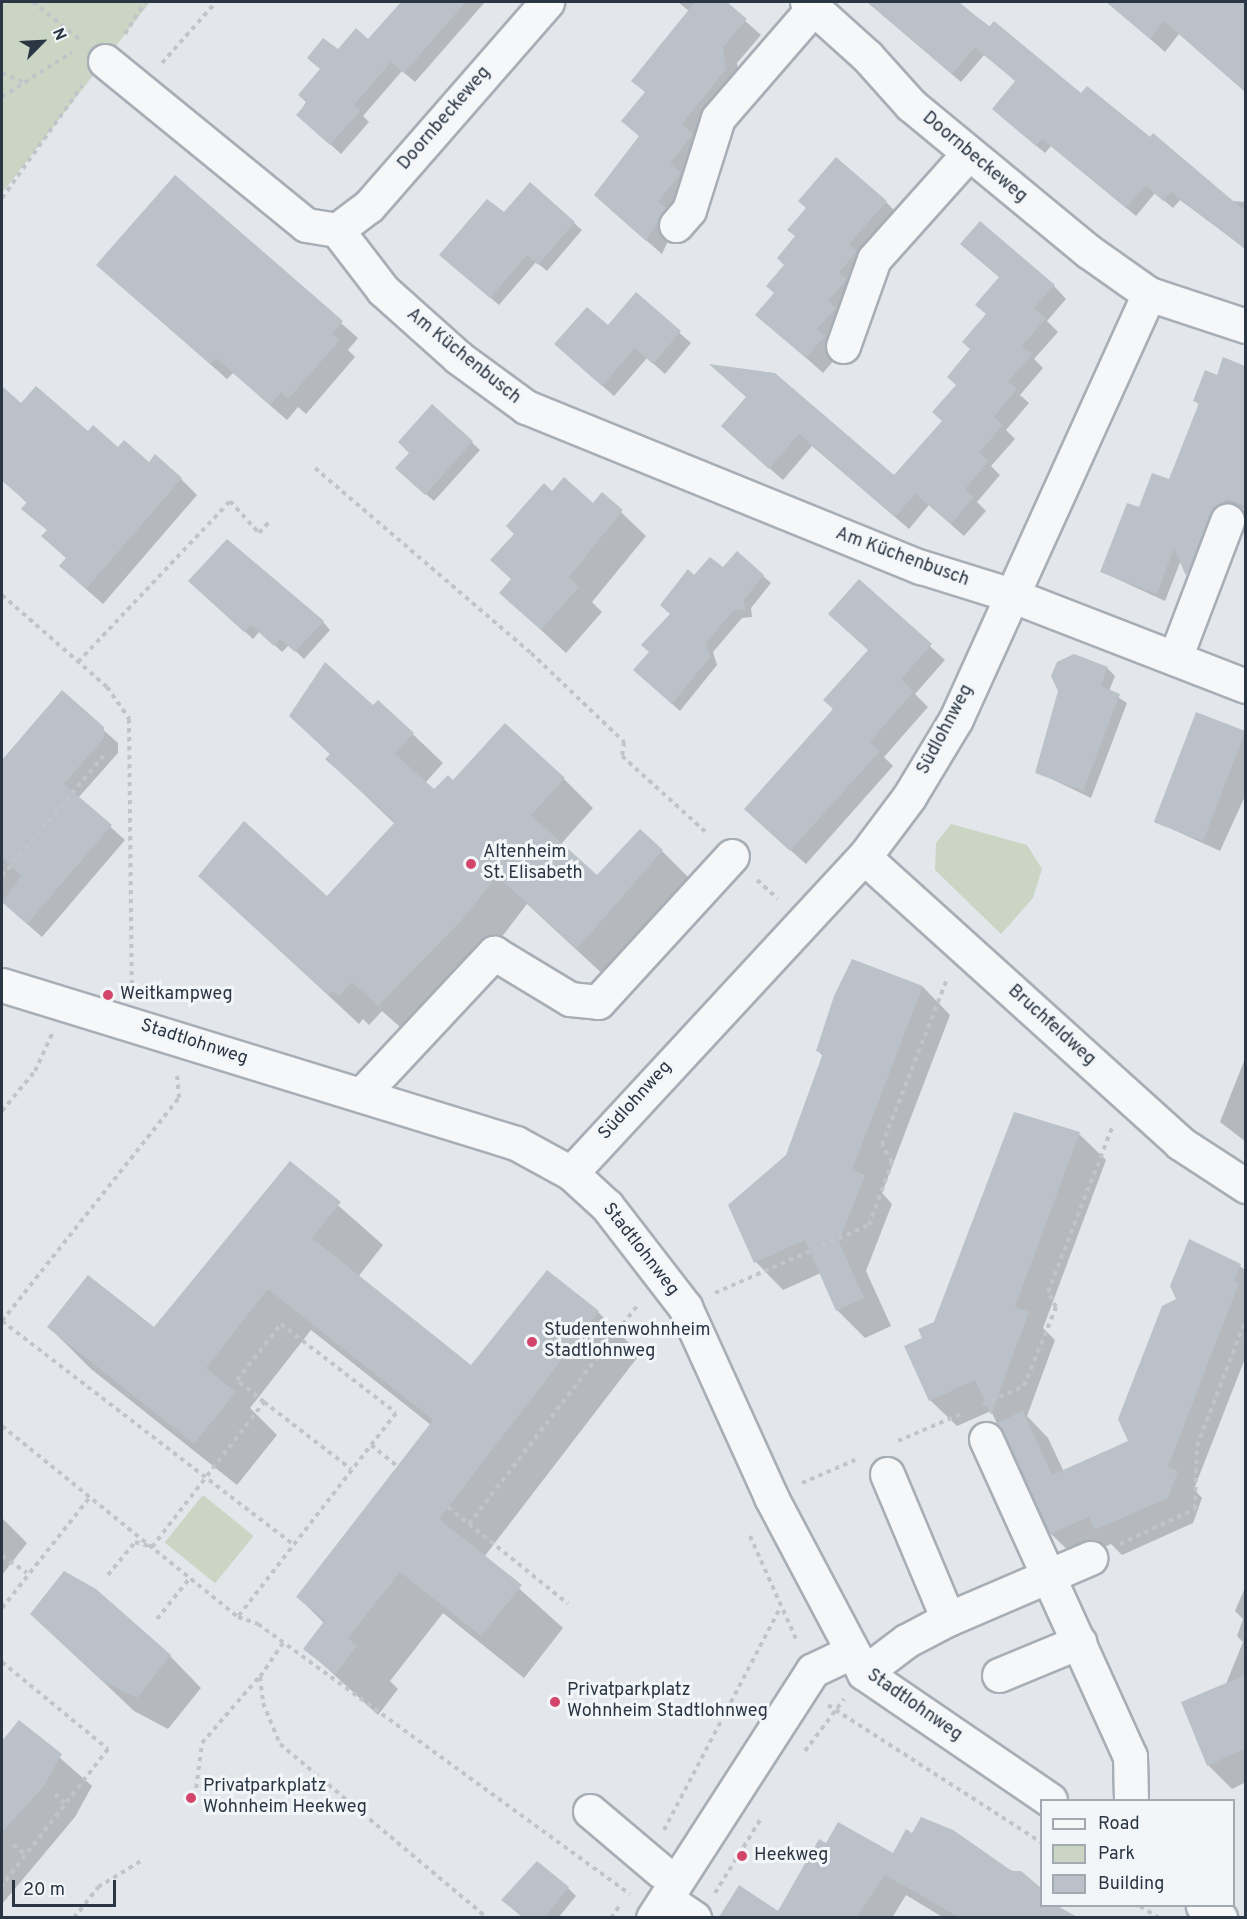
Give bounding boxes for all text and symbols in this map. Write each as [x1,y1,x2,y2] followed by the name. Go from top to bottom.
[12,12,72,72] north arrow
[47,25,70,44] text: N
[394,63,496,175] street label: Doornbeckeweg
[917,108,1031,208] street label: Doornbeckeweg
[402,304,524,410] street label: Am Küchenbusch
[832,524,972,592] street label: Am Küchenbusch
[913,681,979,779] street label: Südlohnweg
[483,843,583,886] place label: Altenheim St. Elisabeth
[464,857,478,871] marker: Altenheim St. Elisabeth
[1003,981,1099,1071] street label: Bruchfeldweg
[120,984,233,1006] place label: Weitkampweg
[101,988,115,1002] marker: Weitkampweg
[138,1016,250,1070] street label: Stadtlohnweg
[595,1057,677,1145] street label: Südlohnweg
[597,1199,683,1301] street label: Stadtlohnweg
[544,1321,710,1364] place label: Studentenwohnheim Stadtlohnweg
[525,1335,539,1349] marker: Studentenwohnheim Stadtlohnweg
[862,1665,966,1747] street label: Stadtlohnweg
[567,1681,768,1724] place label: Privatparkplatz Wohnheim Stadtlohnweg
[548,1695,562,1709] marker: Privatparkplatz Wohnheim Stadtlohnweg
[203,1777,367,1820] place label: Privatparkplatz Wohnheim Heekweg
[184,1791,198,1805] marker: Privatparkplatz Wohnheim Heekweg
[1040,1799,1235,1907] legend
[1098,1813,1140,1836] text: Road
[1098,1843,1135,1866] text: Park
[754,1845,828,1867] place label: Heekweg
[735,1849,749,1863] marker: Heekweg
[15,1868,118,1906] scale bar
[1098,1873,1164,1896] text: Building
[23,1879,65,1902] text: 20 m

